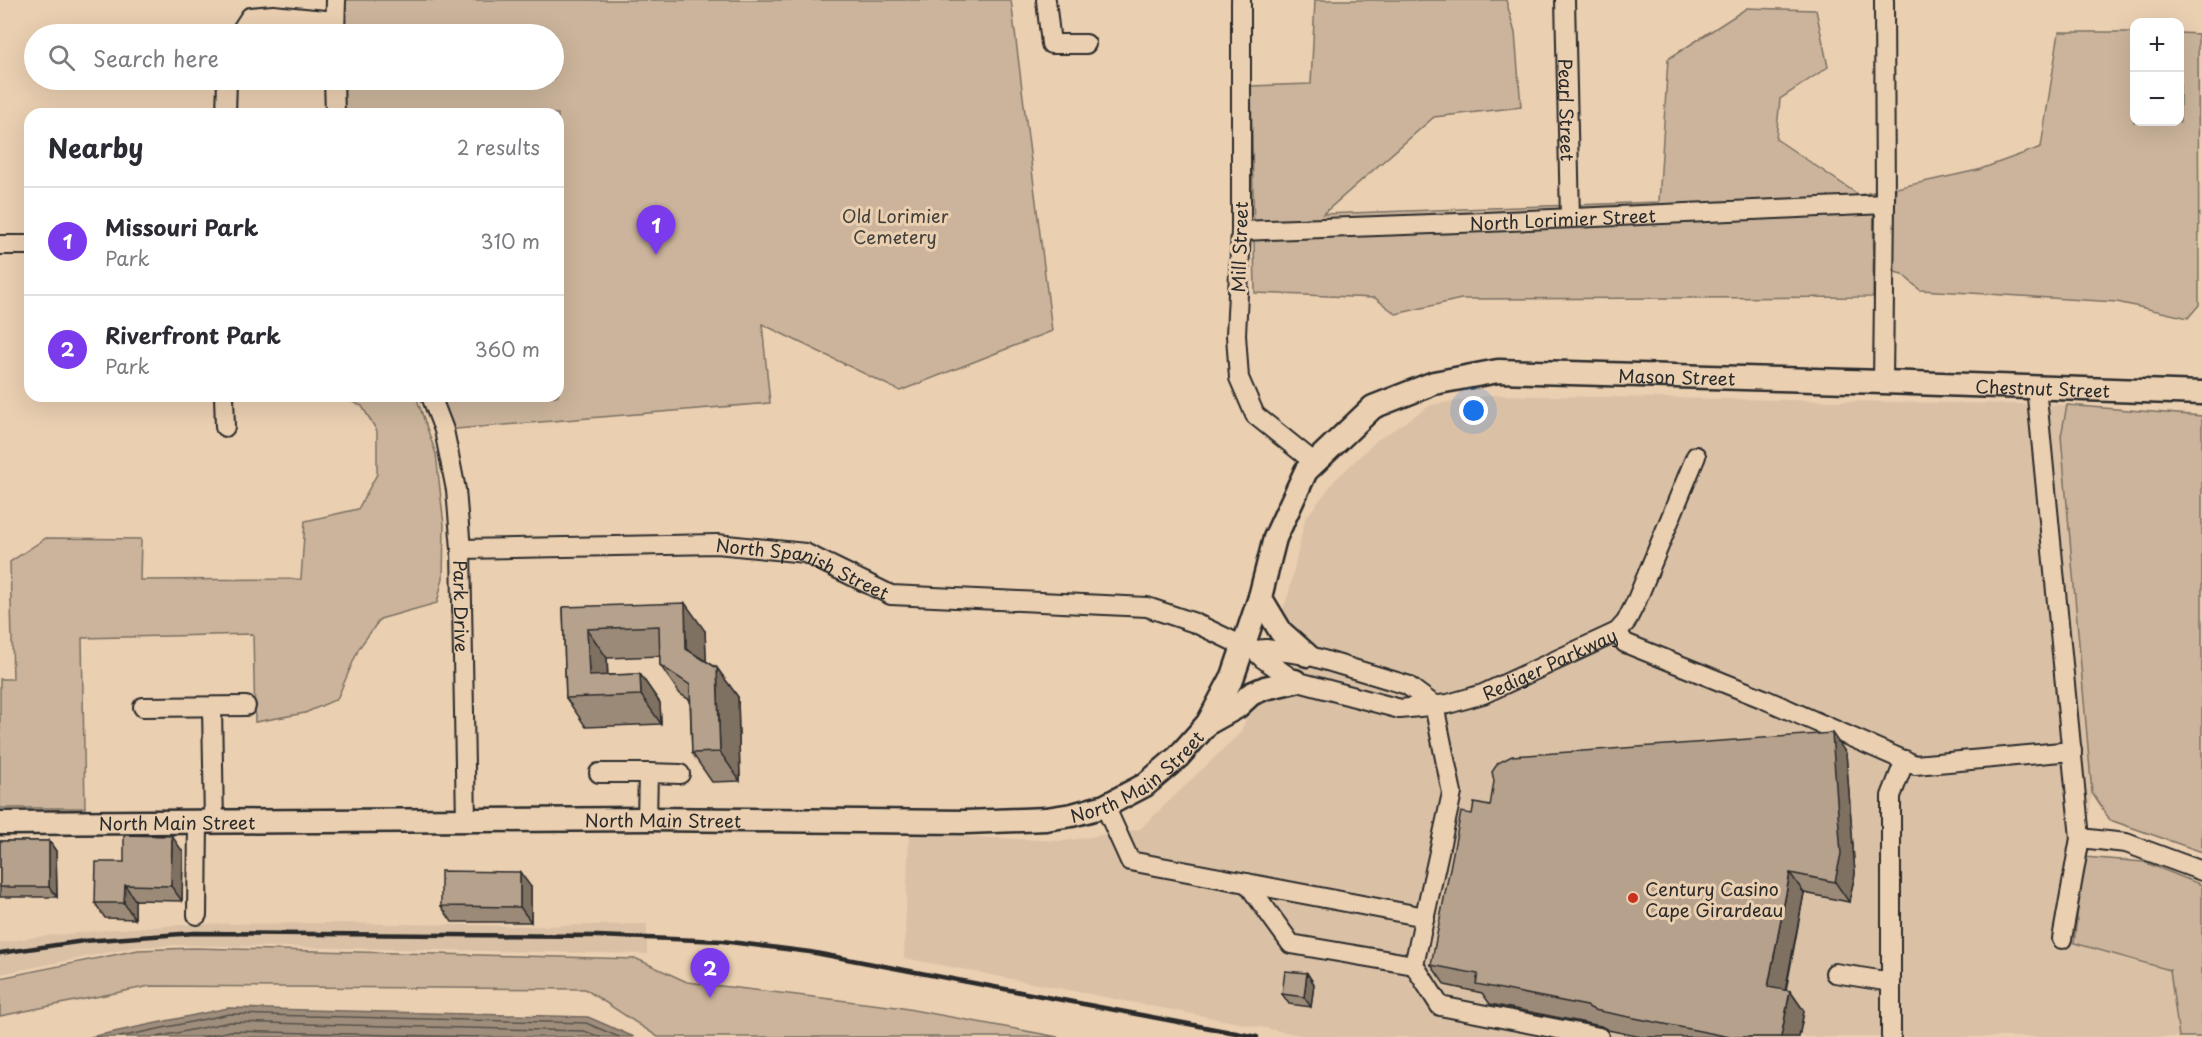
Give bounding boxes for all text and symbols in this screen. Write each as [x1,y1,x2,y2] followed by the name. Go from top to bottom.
[2130,18,2184,126] map controls
[2130,18,2184,72] button: +
[24,24,564,90] search box
[45,41,78,74] icon: search
[93,41,219,74] text: Search here
[1553,58,1582,162] street label: Pearl Street
[2130,72,2184,126] button: −
[48,128,143,167] text: Nearby
[457,132,540,162] text: 2 results
[1224,201,1254,293] street label: Mill Street
[1469,201,1656,236] street label: North Lorimier Street
[842,202,949,250] park label: Old Lorimier Cemetery
[636,206,676,255] pin: 1
[105,210,258,243] text: Missouri Park
[63,226,72,256] text: 1
[480,226,540,256] text: 310 m
[105,243,150,273] text: Park
[105,318,281,351] text: Riverfront Park
[60,334,75,364] text: 2
[474,334,540,364] text: 360 m
[105,351,150,381] text: Park
[1618,361,1736,391] street label: Mason Street
[1975,372,2110,403] street label: Chestnut Street
[1459,396,1488,425] your location
[715,530,894,606] street label: North Spanish Street
[448,560,476,652] street label: Park Drive
[1478,620,1621,706] street label: Rediger Parkway
[1067,724,1209,828] street label: North Main Street
[585,805,741,833] street label: North Main Street
[99,808,255,836] street label: North Main Street
[1645,875,1783,923] place label: Century Casino Cape Girardeau
[1626,891,1640,905] marker: Century Casino Cape Girardeau
[690,948,730,998] pin: 2

